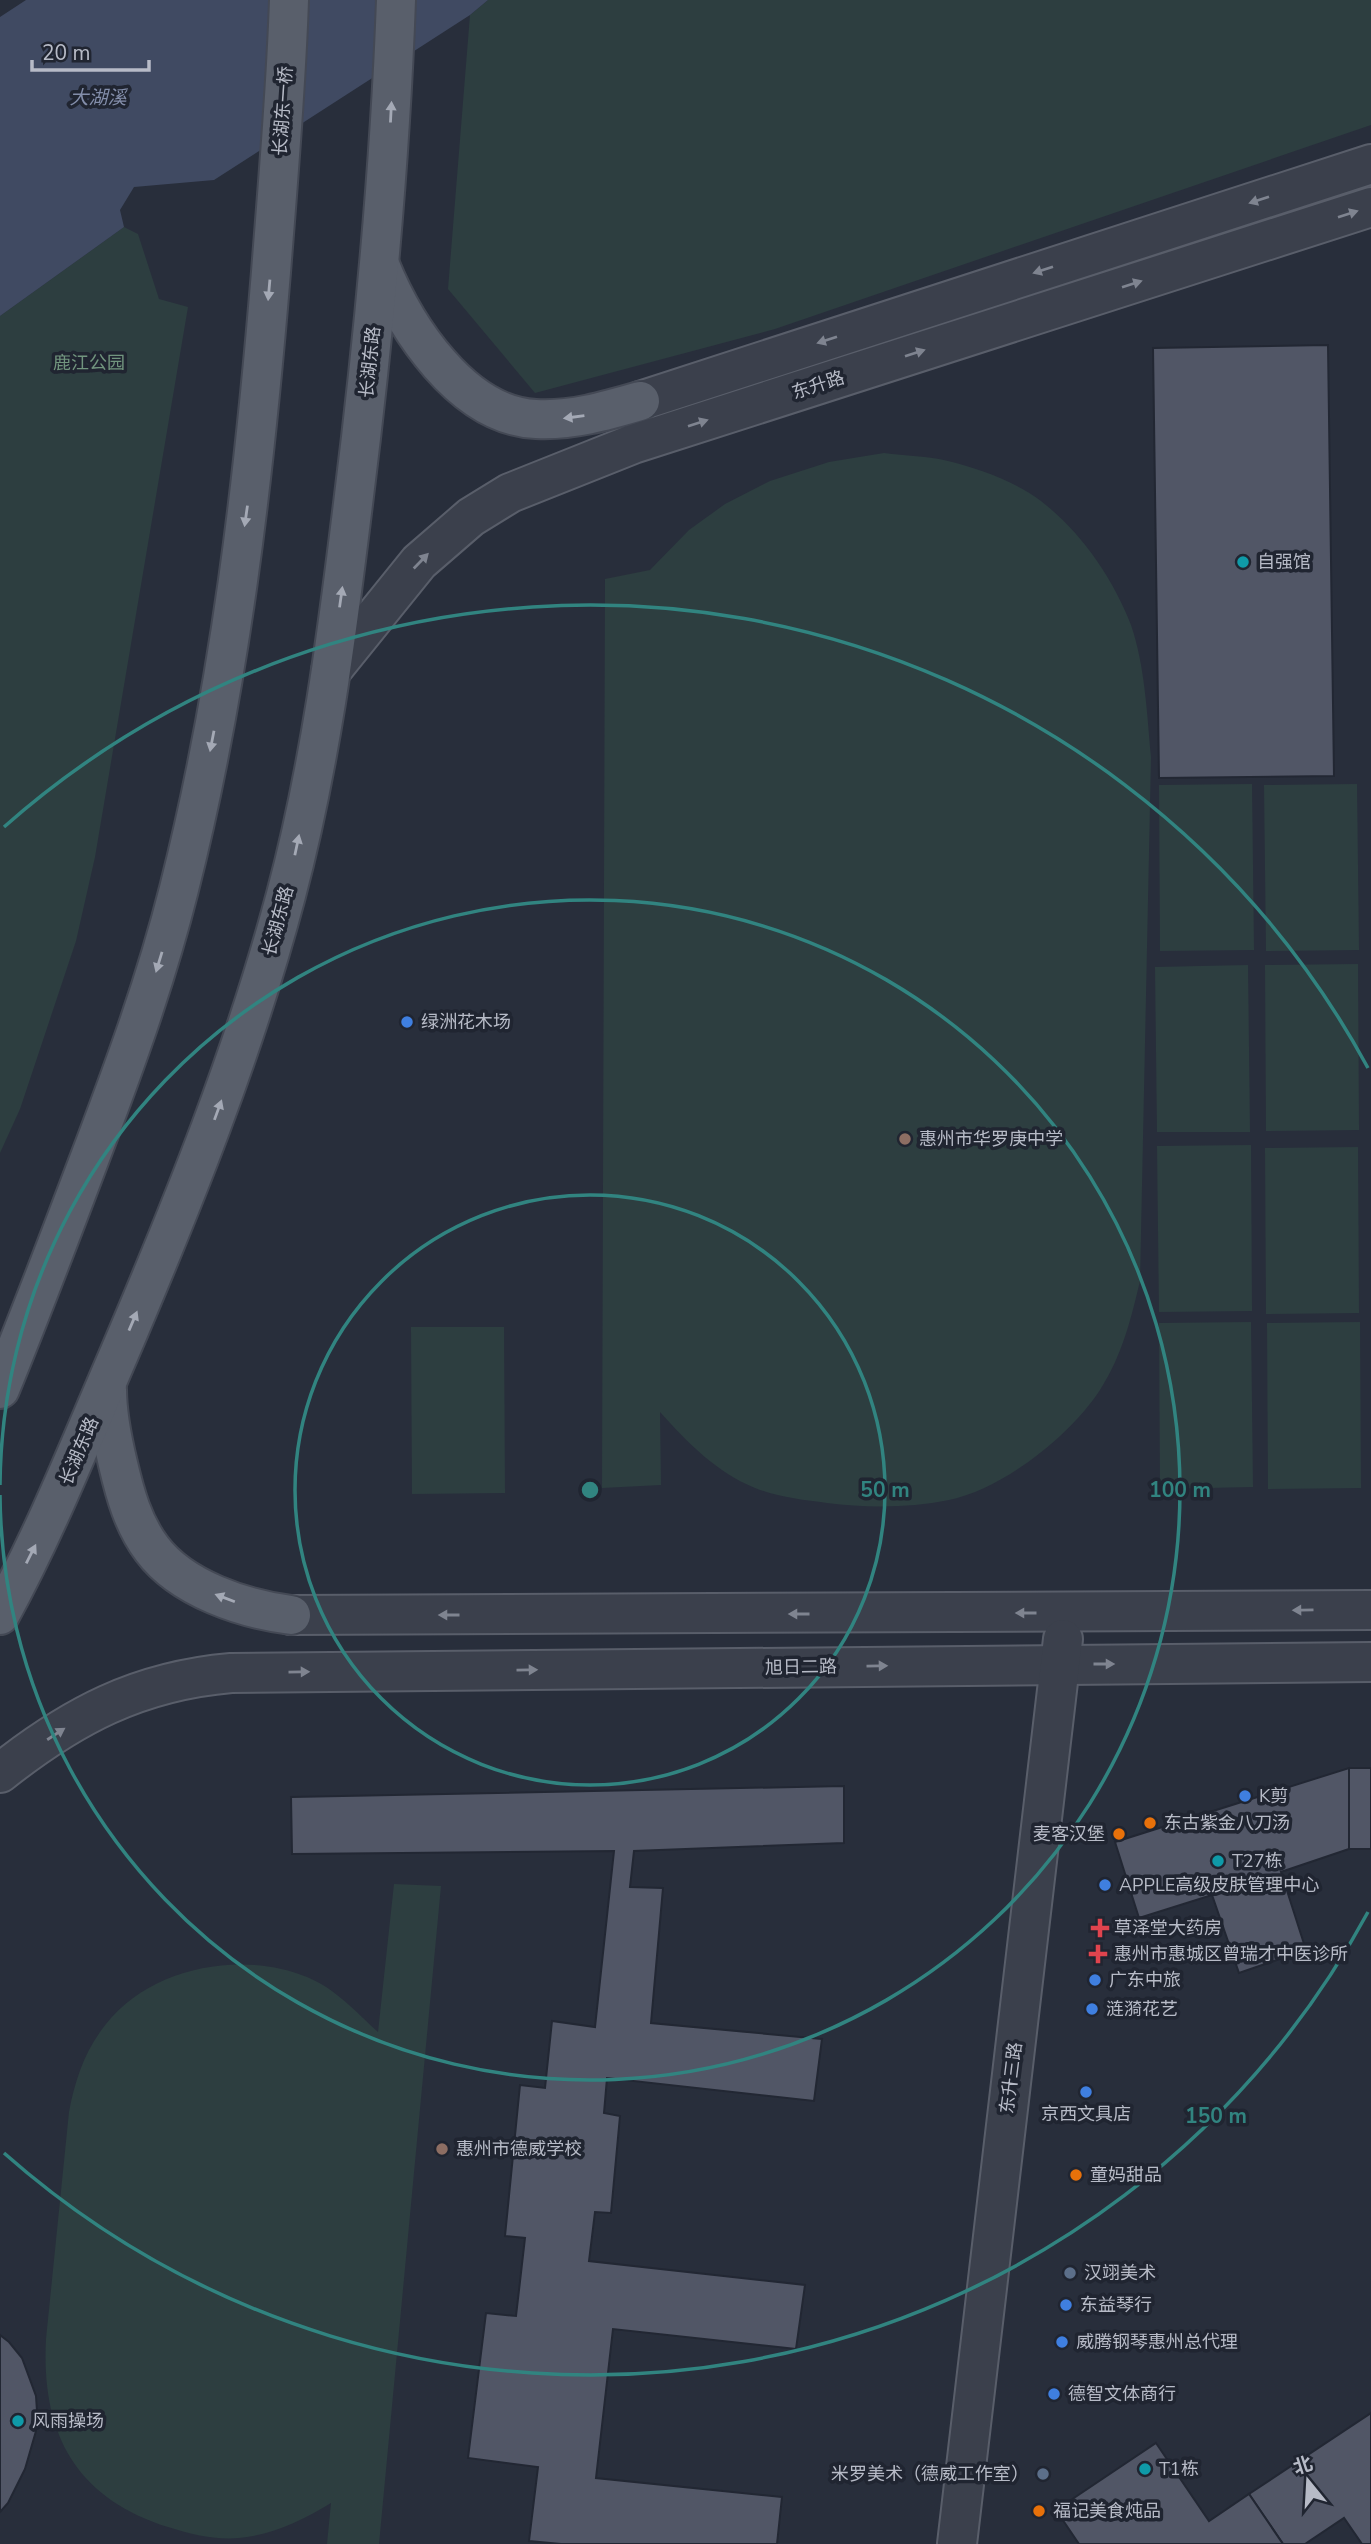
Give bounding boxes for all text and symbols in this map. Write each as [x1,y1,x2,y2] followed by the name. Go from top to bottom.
[32,28,149,72] scale bar
[42,39,91,67] text: 20 m
[268,65,298,157] street label: 长湖东一桥
[69,85,128,111] water label: 大湖溪
[386,101,397,123] one-way arrow
[1249,196,1270,206] one-way arrow
[1338,208,1359,219] one-way arrow
[1032,266,1053,276] one-way arrow
[1121,278,1142,288] one-way arrow
[263,279,274,301] one-way arrow
[354,325,386,399] street label: 长湖东路
[816,336,837,346] one-way arrow
[905,348,926,358] one-way arrow
[53,351,125,375] park label: 鹿江公园
[789,365,847,405] street label: 东升路
[563,412,585,423] one-way arrow
[688,417,709,428] one-way arrow
[241,506,252,528] one-way arrow
[1257,550,1311,574] place label: 自强馆
[412,553,428,570] one-way arrow
[1235,554,1251,570] marker: 自强馆
[336,586,347,608] one-way arrow
[206,730,217,752] one-way arrow
[292,834,303,856] one-way arrow
[257,883,299,959] street label: 长湖东路
[153,952,163,973] one-way arrow
[421,1010,511,1034] place label: 绿洲花木场
[399,1014,415,1030] marker: 绿洲花木场
[213,1100,224,1121] one-way arrow
[919,1127,1063,1151] place label: 惠州市华罗庚中学
[897,1131,913,1147] marker: 惠州市华罗庚中学
[127,1311,139,1331] one-way arrow
[54,1413,104,1489] street label: 长湖东路
[860,1476,910,1504] text: 50 m
[1149,1476,1211,1504] text: 100 m
[578,1478,602,1502] centre of rings
[26,1544,37,1564] one-way arrow
[214,1593,235,1604] one-way arrow
[1292,1605,1314,1616] one-way arrow
[1015,1607,1037,1619] one-way arrow
[788,1608,810,1620] one-way arrow
[438,1609,460,1621] one-way arrow
[765,1654,837,1680] street label: 旭日二路
[1093,1658,1115,1670] one-way arrow
[866,1661,888,1672] one-way arrow
[516,1664,538,1676] one-way arrow
[288,1666,310,1678] one-way arrow
[46,1727,65,1740] one-way arrow
[1259,1784,1288,1808] place label: K剪
[1237,1788,1253,1804] marker: K剪
[1164,1811,1290,1835] place label: 东古紫金八刀汤
[1142,1815,1158,1831] marker: 东古紫金八刀汤
[1033,1822,1105,1846] place label: 麦客汉堡
[1111,1826,1127,1842] marker: 麦客汉堡
[1232,1849,1282,1873] place label: T27栋
[1210,1853,1226,1869] marker: T27栋
[1119,1873,1319,1897] place label: APPLE高级皮肤管理中心
[1097,1877,1113,1893] marker: APPLE高级皮肤管理中心
[1114,1916,1222,1940] place label: 草泽堂大药房
[1092,1920,1108,1936] marker: 草泽堂大药房
[1114,1942,1348,1966] place label: 惠州市惠城区曾瑞才中医诊所
[1088,1944,1108,1964] marker: 惠州市惠城区曾瑞才中医诊所
[1109,1968,1181,1992] place label: 广东中旅
[1087,1972,1103,1988] marker: 广东中旅
[1106,1997,1178,2021] place label: 涟漪花艺
[1084,2001,1100,2017] marker: 涟漪花艺
[995,2041,1027,2115] street label: 东升三路
[1078,2084,1094,2100] marker: 京西文具店
[1041,2102,1131,2126] place label: 京西文具店
[1185,2102,1247,2130] text: 150 m
[456,2137,582,2161] place label: 惠州市德威学校
[434,2141,450,2157] marker: 惠州市德威学校
[1090,2163,1162,2187] place label: 童妈甜品
[1068,2167,1084,2183] marker: 童妈甜品
[1084,2261,1156,2285] place label: 汉翊美术
[1062,2265,1078,2281] marker: 汉翊美术
[1080,2293,1152,2317] place label: 东益琴行
[1058,2297,1074,2313] marker: 东益琴行
[1076,2330,1238,2354] place label: 威腾钢琴惠州总代理
[1054,2334,1070,2350] marker: 威腾钢琴惠州总代理
[1068,2382,1176,2406] place label: 德智文体商行
[1046,2386,1062,2402] marker: 德智文体商行
[32,2409,104,2433] place label: 风雨操场
[10,2413,26,2429] marker: 风雨操场
[1273,2446,1343,2516] north arrow
[1290,2450,1316,2481] text: 北
[1159,2457,1199,2481] place label: T1栋
[1137,2461,1153,2477] marker: T1栋
[831,2462,1029,2486] place label: 米罗美术（德威工作室）
[1035,2466,1051,2482] marker: 米罗美术（德威工作室）
[1053,2499,1161,2523] place label: 福记美食炖品
[1031,2503,1047,2519] marker: 福记美食炖品

